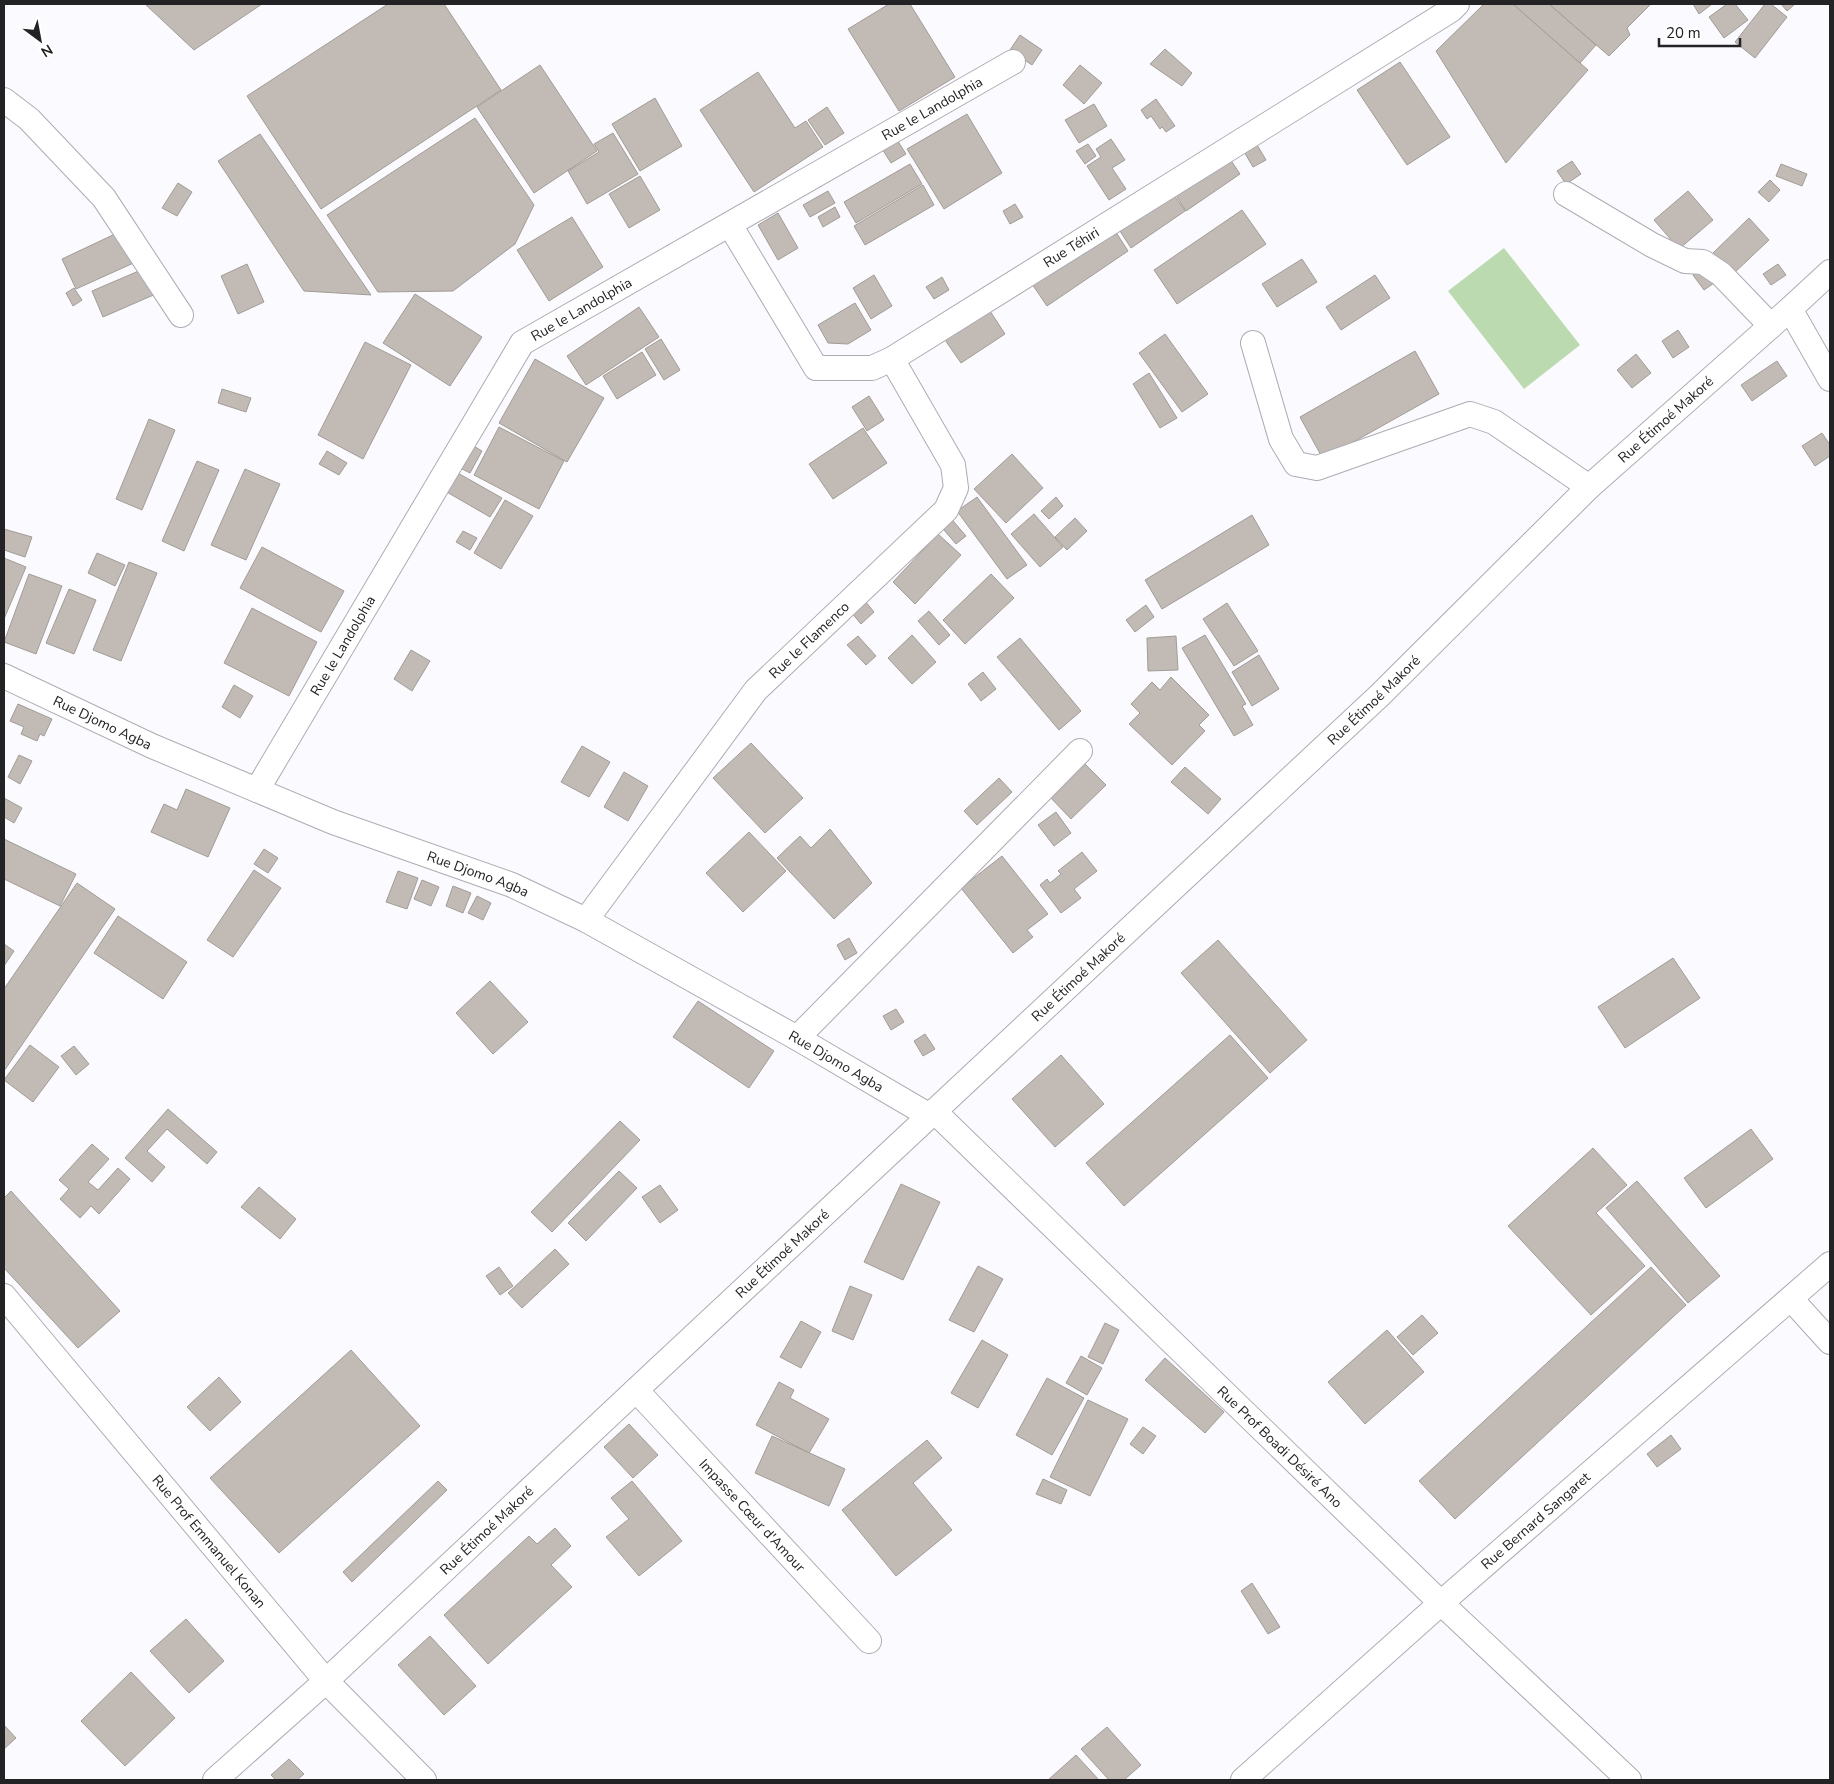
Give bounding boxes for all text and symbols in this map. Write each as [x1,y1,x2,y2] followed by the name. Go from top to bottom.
[15,15,65,65] north arrow
[1659,15,1740,47] scale bar
[1666,23,1701,43] text: 20 m
[37,40,56,61] text: N
[878,72,986,145] street label: Rue le Landolphia
[1040,223,1103,272] street label: Rue Téhiri
[528,273,635,346] street label: Rue le Landolphia
[1614,372,1718,467] street label: Rue Étimoé Makoré
[306,592,380,699] street label: Rue le Landolphia
[765,597,854,683] street label: Rue le Flamenco
[1323,651,1425,749] street label: Rue Étimoé Makoré
[50,692,155,755] street label: Rue Djomo Agba
[424,847,532,902] street label: Rue Djomo Agba
[1028,929,1130,1026] street label: Rue Étimoé Makoré
[785,1026,887,1097] street label: Rue Djomo Agba
[732,1205,834,1302] street label: Rue Étimoé Makoré
[1213,1382,1346,1512] street label: Rue Prof Boadi Désiré Ano
[695,1455,809,1576] street label: Impasse Cœur d'Amour
[1477,1468,1595,1574] street label: Rue Bernard Sangaret
[148,1471,270,1612] street label: Rue Prof Emmanuel Konan
[436,1482,538,1579] street label: Rue Étimoé Makoré

